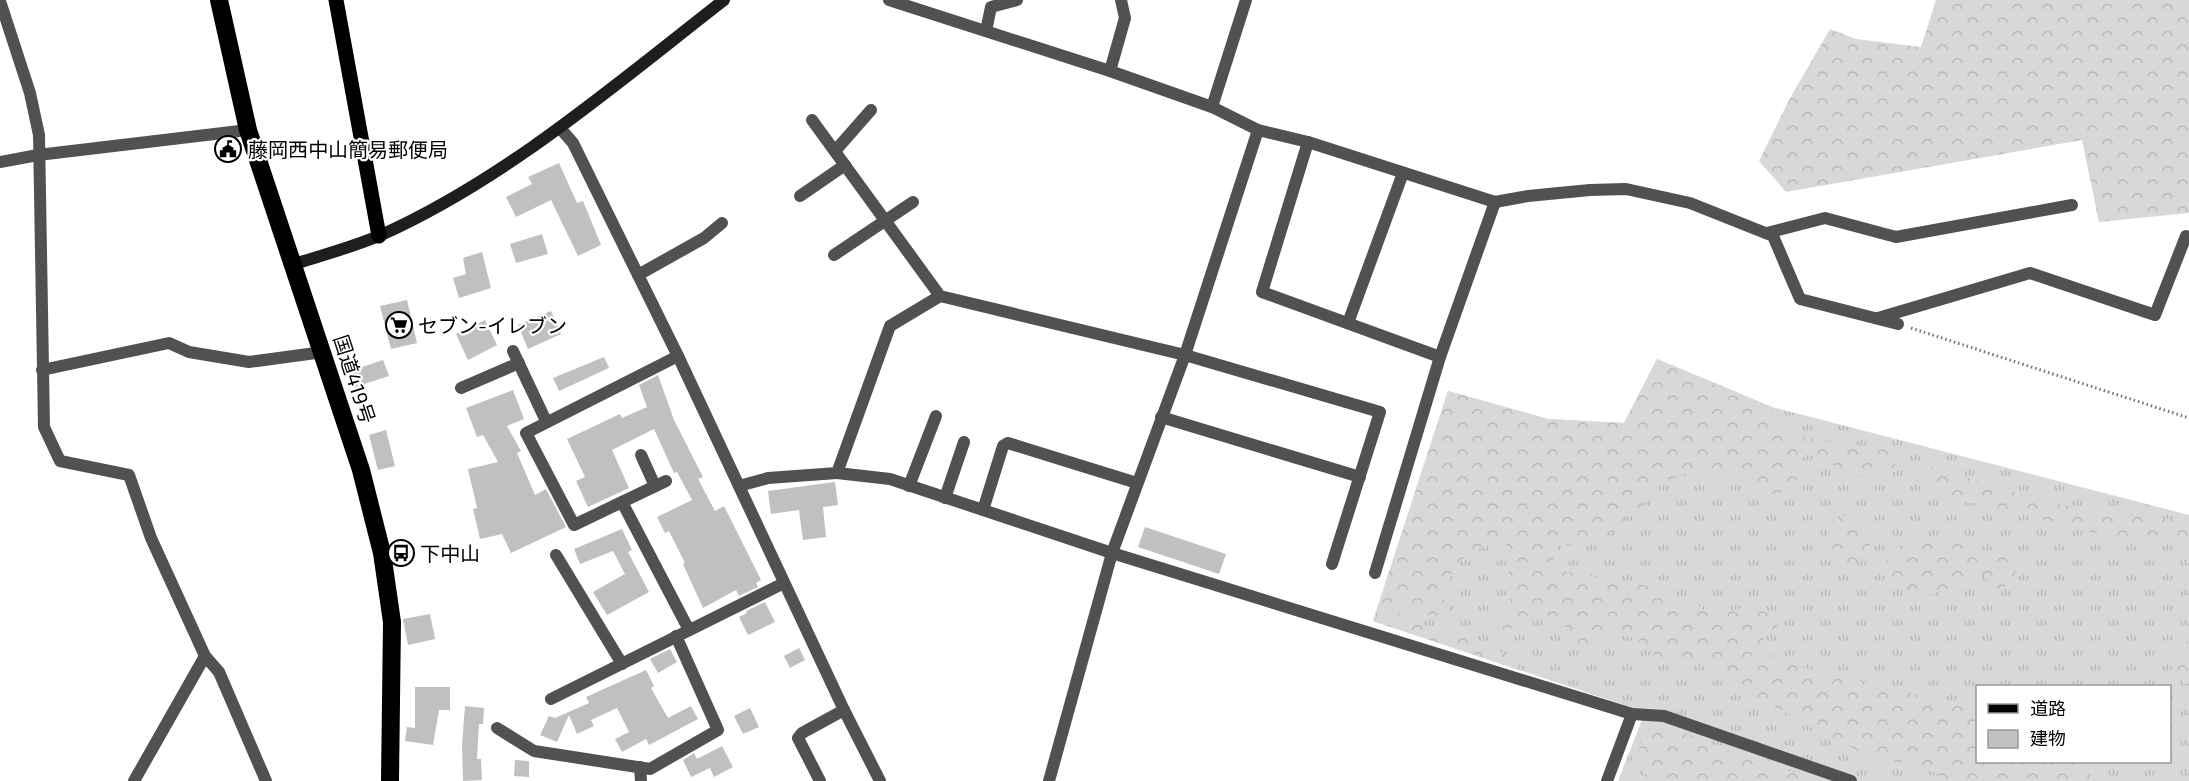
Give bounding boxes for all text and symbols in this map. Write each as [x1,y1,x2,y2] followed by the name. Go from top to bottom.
[213,134,243,164] public building icon: 藤岡西中山簡易郵便局
[248,137,448,161] place label: 藤岡西中山簡易郵便局
[384,310,414,340] supermarket icon: セブン-イレブン
[418,313,567,337] place label: セブン-イレブン
[329,332,381,426] street label: 国道419号
[386,538,416,568] bus stop icon: 下中山
[420,541,480,565] place label: 下中山
[1976,685,2171,763] legend
[2030,697,2066,719] text: 道路
[2030,727,2066,749] text: 建物

